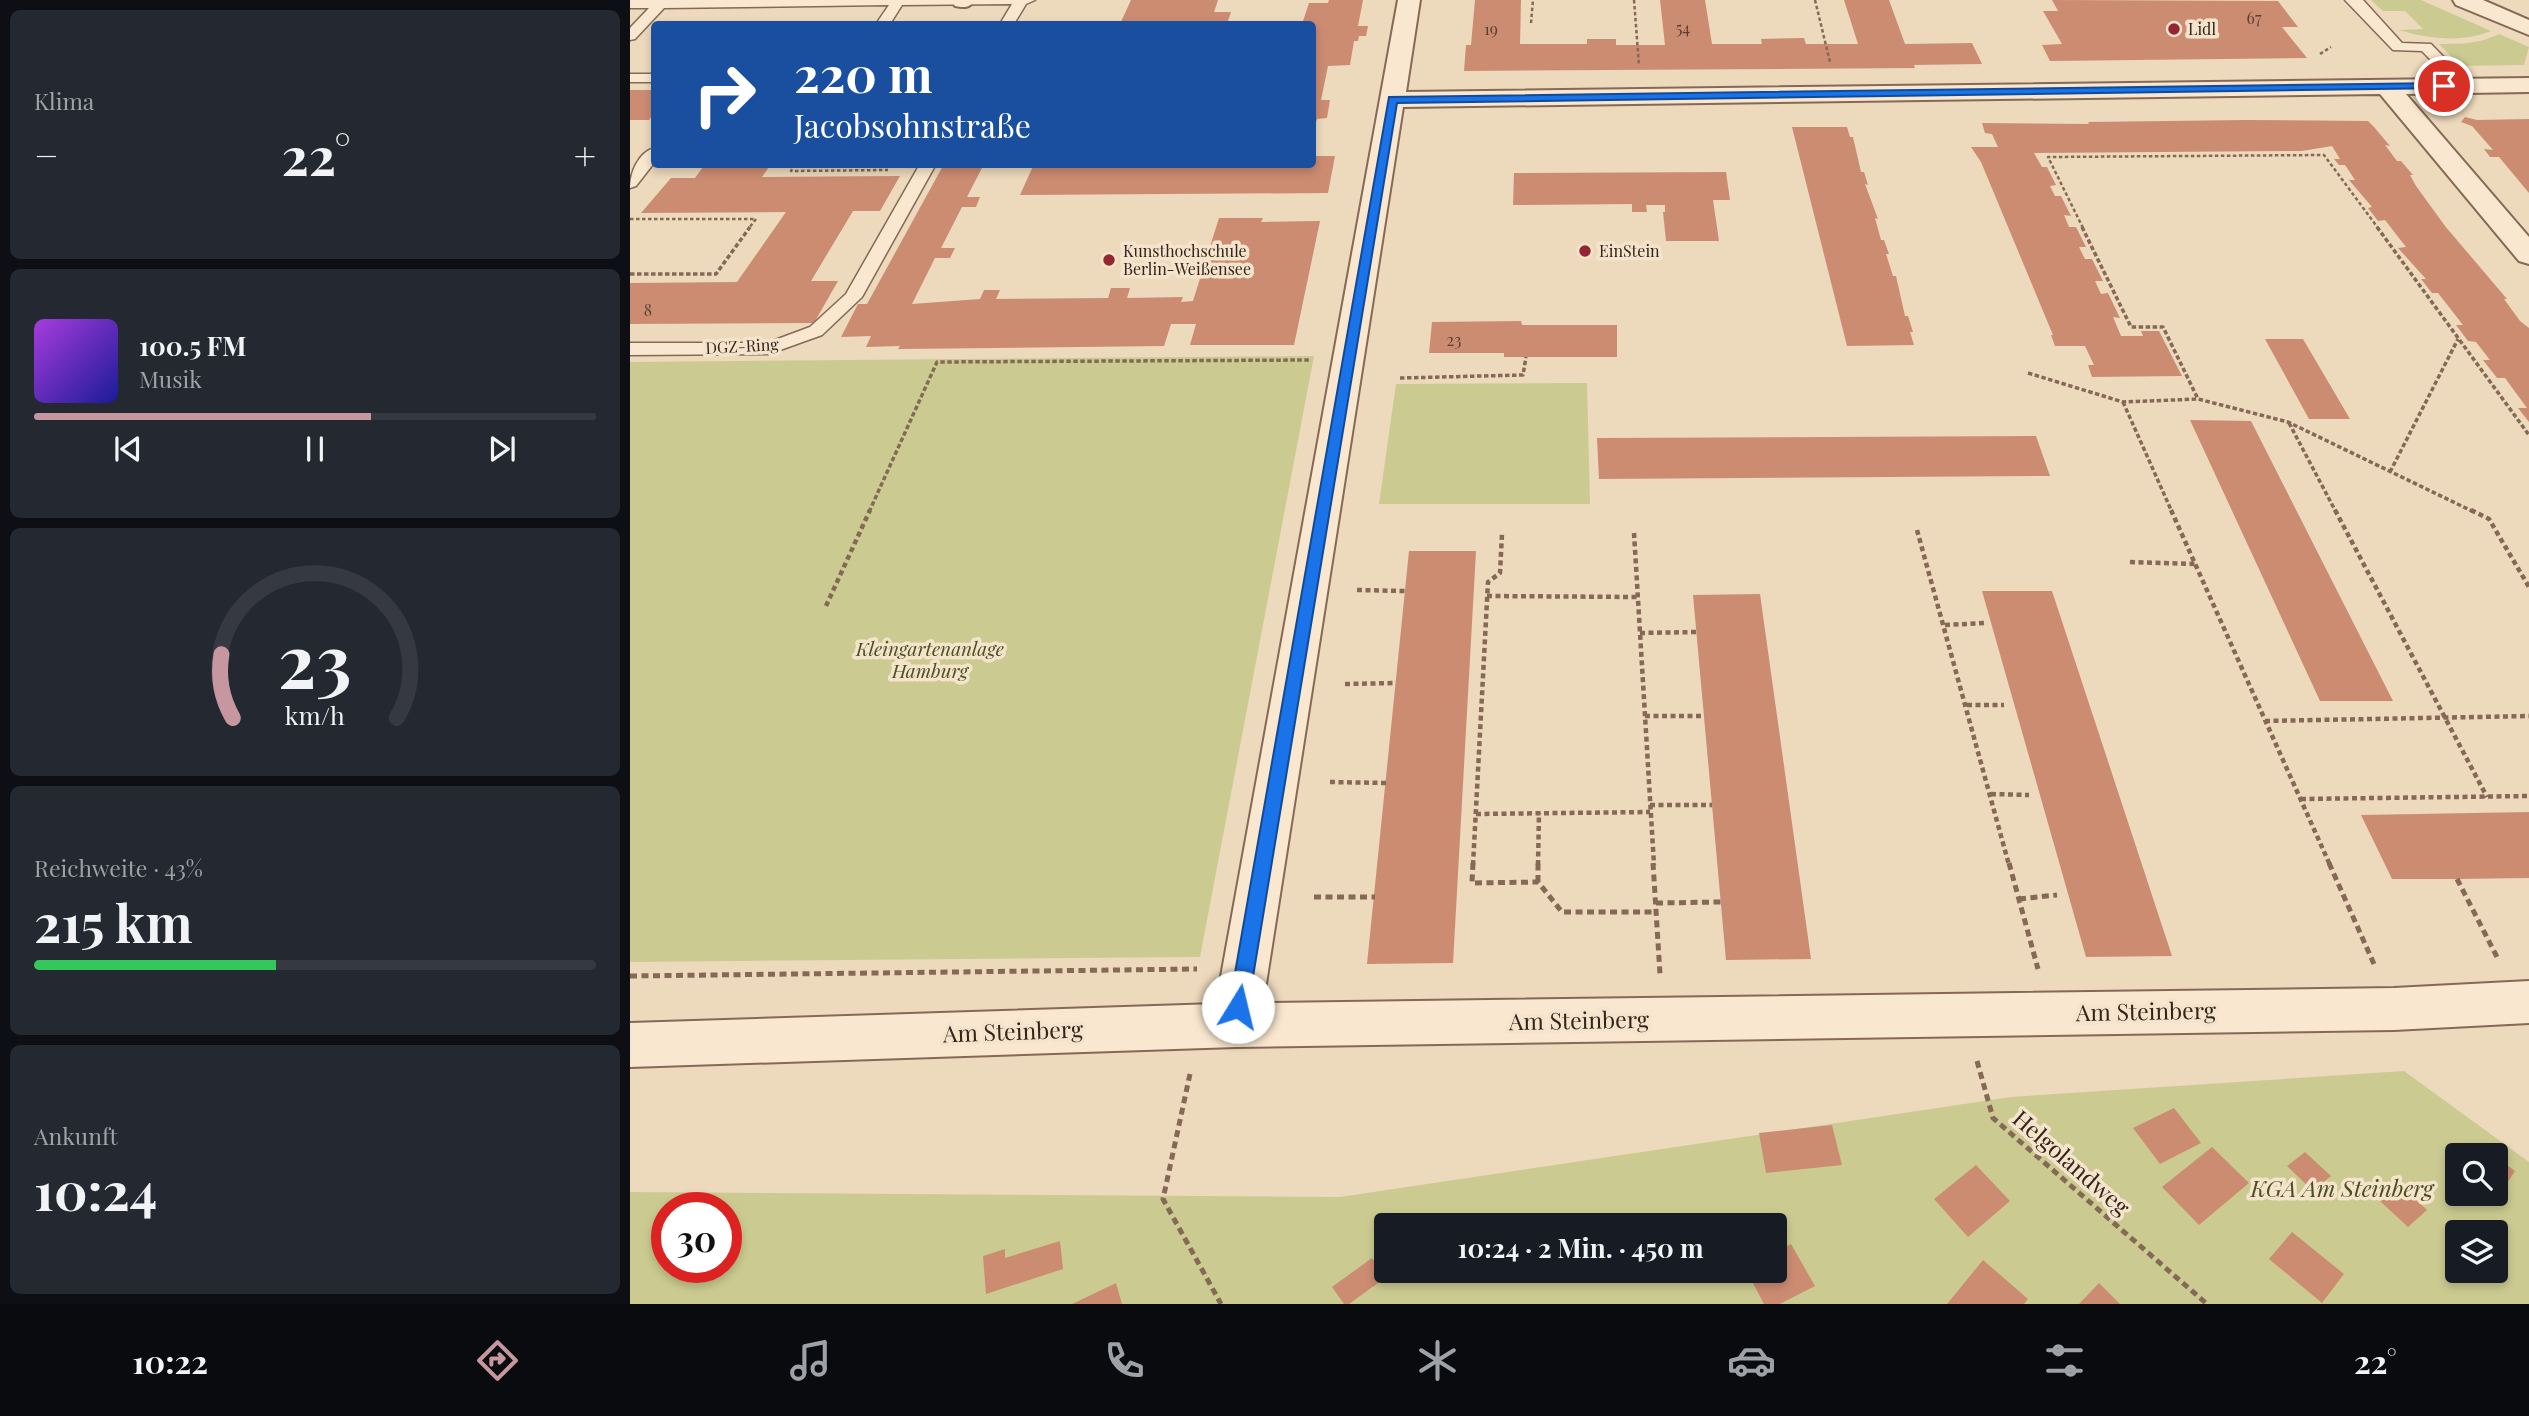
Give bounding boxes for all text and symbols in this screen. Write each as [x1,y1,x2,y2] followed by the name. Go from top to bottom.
[2247,7,2262,28] house number: 67
[1676,17,1690,38] house number: 54
[1484,18,1498,39] house number: 19
[2188,18,2216,39] place label: Lidl
[2166,21,2182,37] marker: Lidl
[794,40,933,105] text: 220 m
[679,49,770,140] icon: right
[2414,56,2474,116] pin
[2425,67,2463,105] icon: arrive
[34,85,94,116] text: Klima
[794,103,1031,146] text: Jacobsohnstraße
[282,120,351,189] text: 22°
[34,129,59,180] text: −
[574,129,596,180] text: +
[1123,240,1251,279] place label: Kunsthochschule Berlin-Weißensee
[1599,240,1660,261] place label: EinStein
[1577,243,1593,259] marker: EinStein
[1101,252,1117,268] marker: Kunsthochschule Berlin-Weißensee
[644,299,652,320] house number: 8
[139,328,246,363] text: 100.5 FM
[1447,329,1461,350] house number: 23
[705,333,780,358] street label: DGZ-Ring
[139,363,202,394] text: Musik
[109,430,147,468] icon: previous
[296,430,334,468] icon: pause
[483,430,521,468] icon: next
[278,609,352,706] text: 23
[855,635,1004,683] park label: Kleingartenanlage Hamburg
[285,698,345,731] text: km/h
[34,852,203,883] text: Reichweite · 43%
[34,887,193,956] text: 215 km
[1201,970,1275,1044] position arrow
[2075,994,2216,1027] street label: Am Steinberg
[1508,1003,1649,1036] street label: Am Steinberg
[941,1013,1084,1048] street label: Am Steinberg
[2007,1102,2137,1221] street label: Helgolandweg
[34,1120,118,1151] text: Ankunft
[2445,1143,2508,1283] map controls
[2445,1143,2508,1206] button: search
[34,1155,157,1224] text: 10:24
[2250,1172,2435,1203] park label: KGA Am Steinberg
[651,1192,742,1283] speed limit sign: 30
[2445,1220,2508,1283] button: layers
[1458,1230,1703,1265] text: 10:24 · 2 Min. · 450 m
[473,1336,522,1385] icon: directions
[786,1336,835,1385] icon: music
[1100,1336,1149,1385] icon: phone
[1413,1336,1462,1385] icon: climate
[1727,1336,1776,1385] icon: car
[2040,1336,2089,1385] icon: filters
[132,1339,208,1382] text: 10:22
[2354,1339,2397,1382] text: 22°

